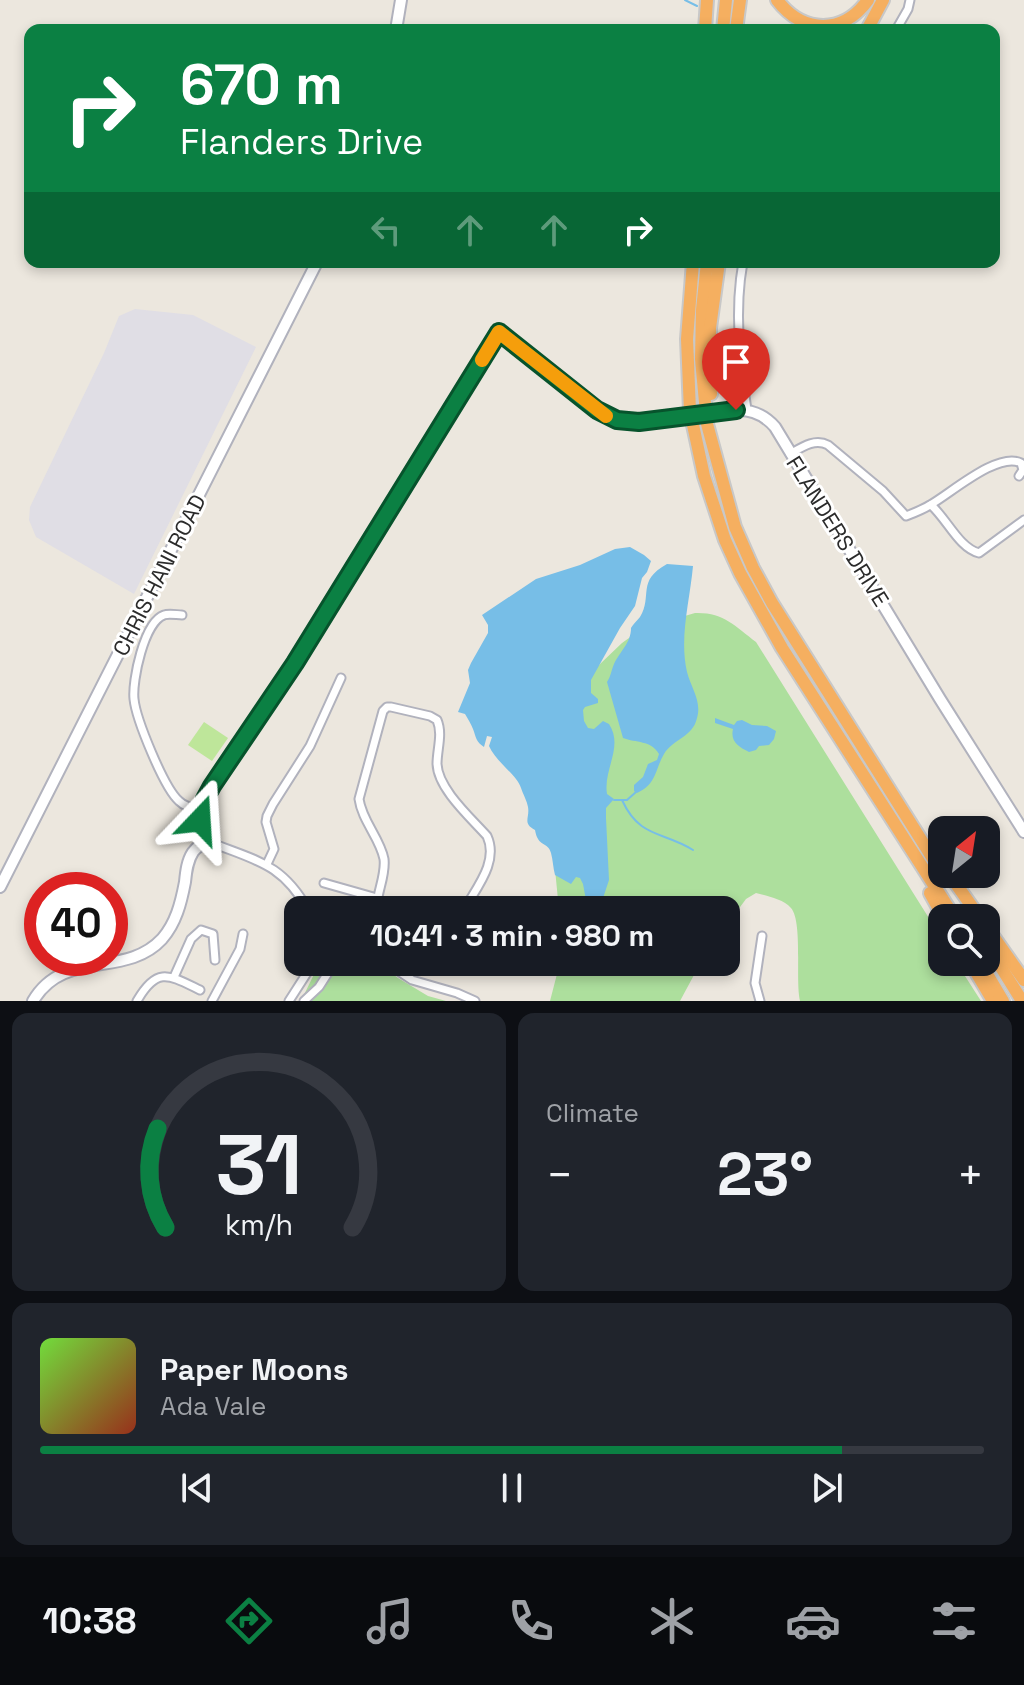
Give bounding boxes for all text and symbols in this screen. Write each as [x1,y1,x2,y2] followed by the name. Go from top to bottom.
[180,49,343,120] text: 670 m
[48,56,152,160] icon: right
[180,119,423,165] text: Flanders Drive
[364,208,408,252] icon: left
[448,208,492,252] icon: ahead
[532,208,576,252] icon: ahead
[616,208,660,252] icon: right
[702,328,770,410] pin
[714,340,758,384] icon: arrive
[781,451,895,611] street label: FLANDERS DRIVE
[106,489,212,661] street label: CHRIS HANI ROAD
[158,778,242,862] position arrow
[928,816,1000,888] north arrow
[928,816,1000,976] map controls
[24,872,128,976] speed limit sign: 40
[928,904,1000,976] button: search
[370,916,654,955] text: 10:41 · 3 min · 980 m
[546,1096,639,1130] text: Climate
[216,1112,302,1218] text: 31
[717,1136,813,1213] text: 23°
[546,1147,573,1203] text: −
[957,1147,984,1203] text: +
[225,1207,293,1243] text: km/h
[160,1350,349,1389] text: Paper Moons
[160,1389,266,1423] text: Ada Vale
[175,1466,219,1510] icon: previous
[490,1466,534,1510] icon: pause
[805,1466,849,1510] icon: next
[221,1593,277,1649] icon: directions
[362,1593,418,1649] icon: music
[503,1593,559,1649] icon: phone
[644,1593,700,1649] icon: climate
[785,1593,841,1649] icon: car
[926,1593,982,1649] icon: filters
[42,1598,136,1644] text: 10:38

